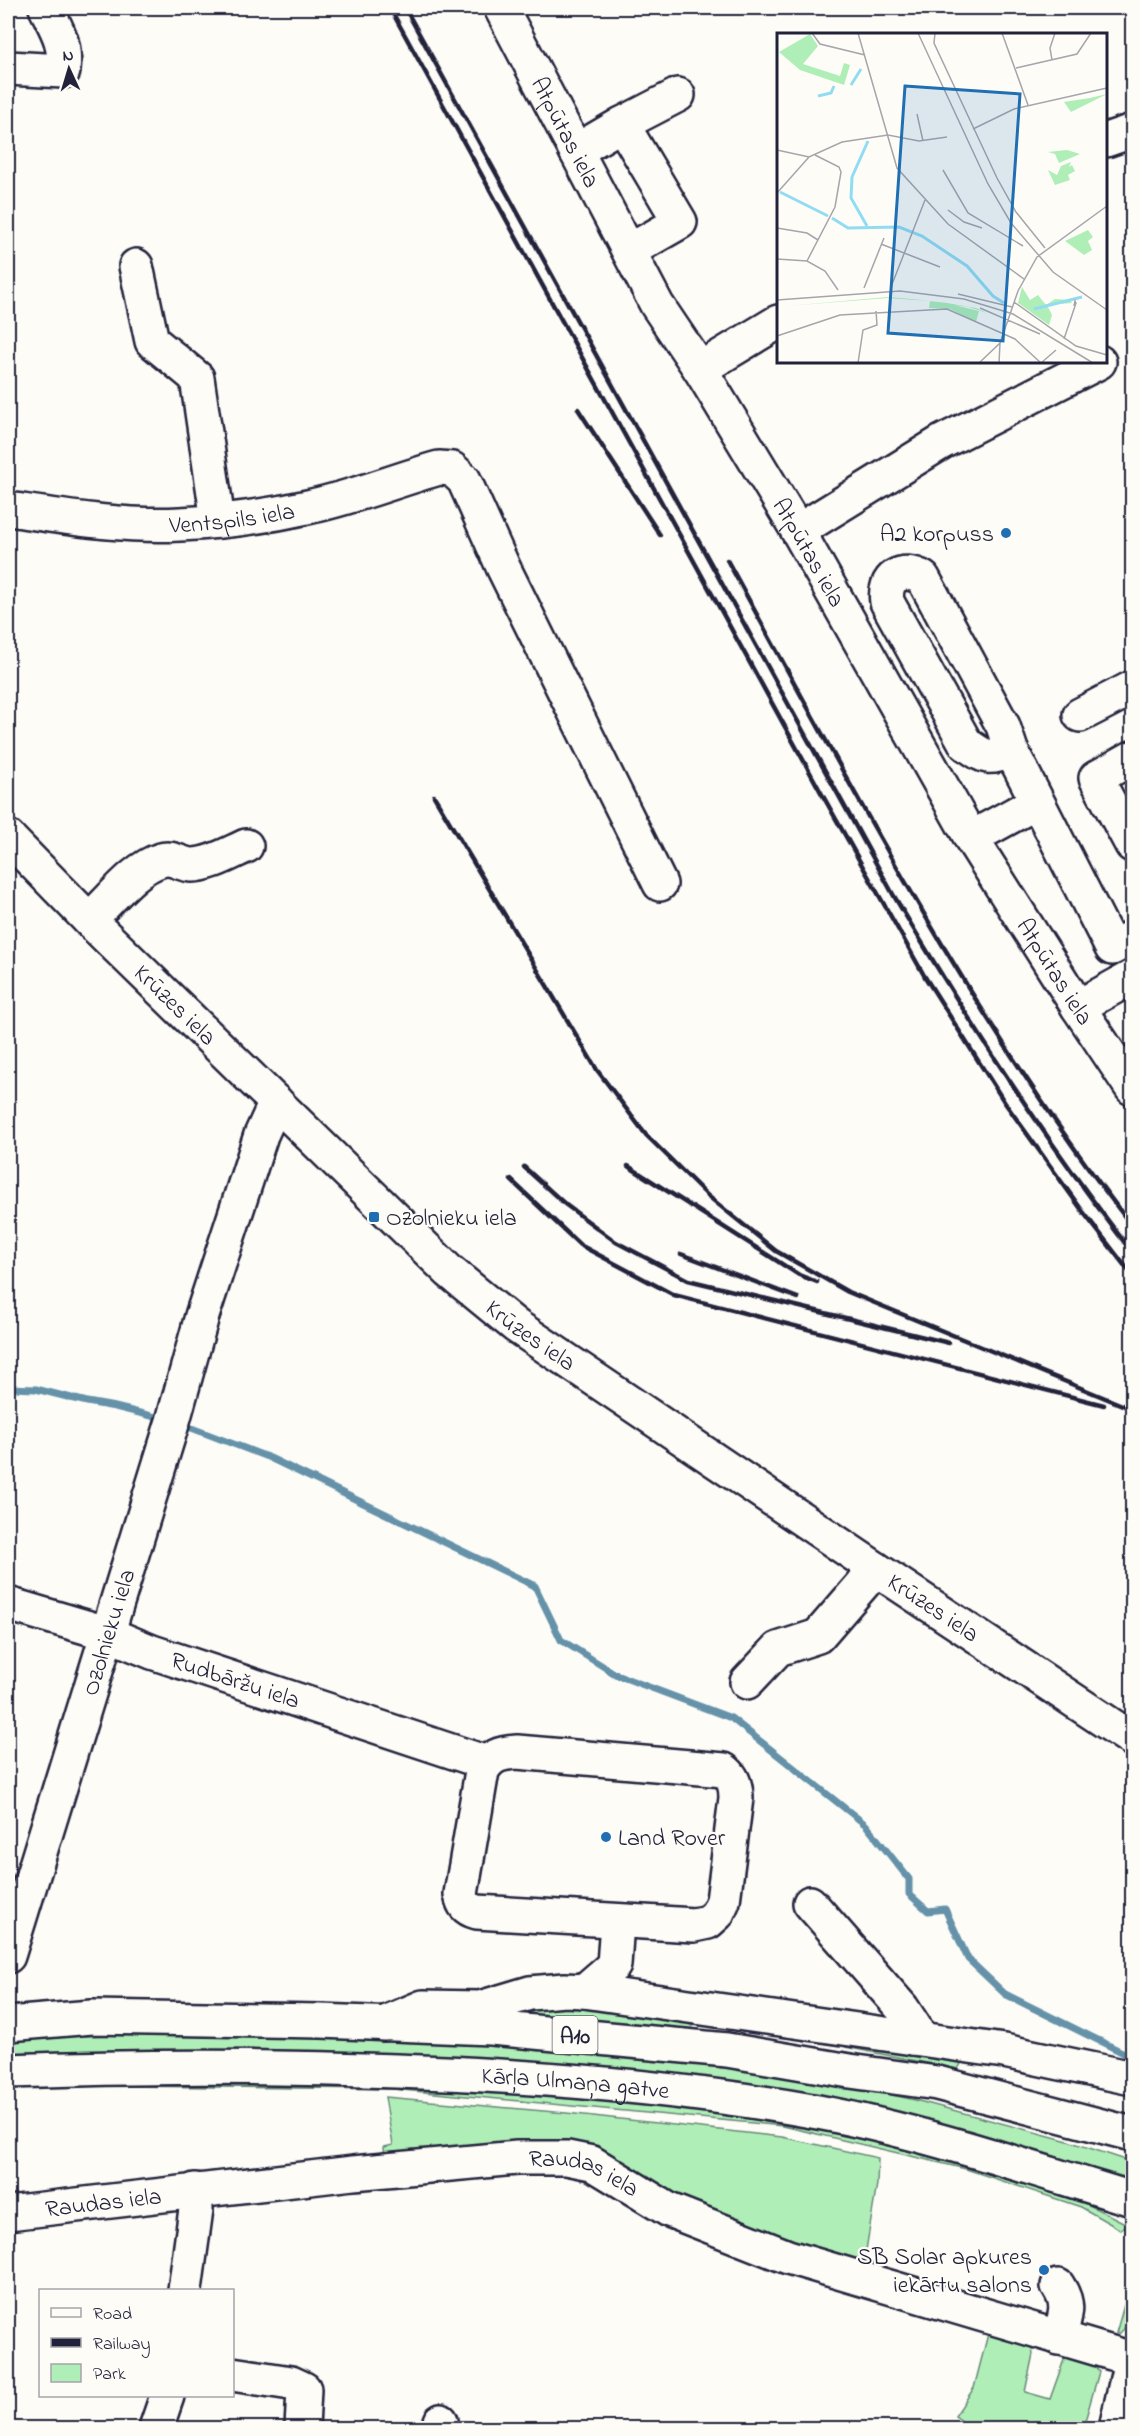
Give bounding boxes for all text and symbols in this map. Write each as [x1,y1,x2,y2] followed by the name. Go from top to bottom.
[777,33,1107,363] inset map
[39,39,99,99] north arrow
[62,44,75,68] text: N
[520,71,608,195] street label: Atpūtas iela
[762,492,853,614] street label: Atpūtas iela
[168,495,298,544] street label: Ventspils iela
[880,518,994,553] place label: A2 korpuss
[999,526,1013,540] marker: A2 korpuss
[1006,912,1101,1033] street label: Atpūtas iela
[124,957,223,1055] street label: Krūzes iela
[386,1202,517,1237] place label: Ozolnieku iela
[367,1210,381,1224] marker: Ozolnieku iela
[477,1293,582,1381] street label: Krūzes iela
[74,1565,146,1700] street label: Ozolnieku iela
[879,1566,985,1653] street label: Krūzes iela
[165,1644,304,1720] street label: Rudbāržu iela
[618,1822,726,1857] place label: Land Rover
[599,1830,613,1844] marker: Land Rover
[552,2016,598,2054] road number: A10
[480,2060,671,2110] street label: Kārļa Ulmaņa gatve
[529,2143,645,2208] street label: Raudas iela
[44,2180,164,2229] street label: Raudas iela
[857,2241,1032,2304] place label: SB Solar apkures iekārtu salons
[1037,2263,1051,2277] marker: SB Solar apkures iekārtu salons
[39,2289,234,2397] legend
[93,2302,132,2328] text: Road
[93,2332,150,2358] text: Railway
[93,2362,126,2388] text: Park

